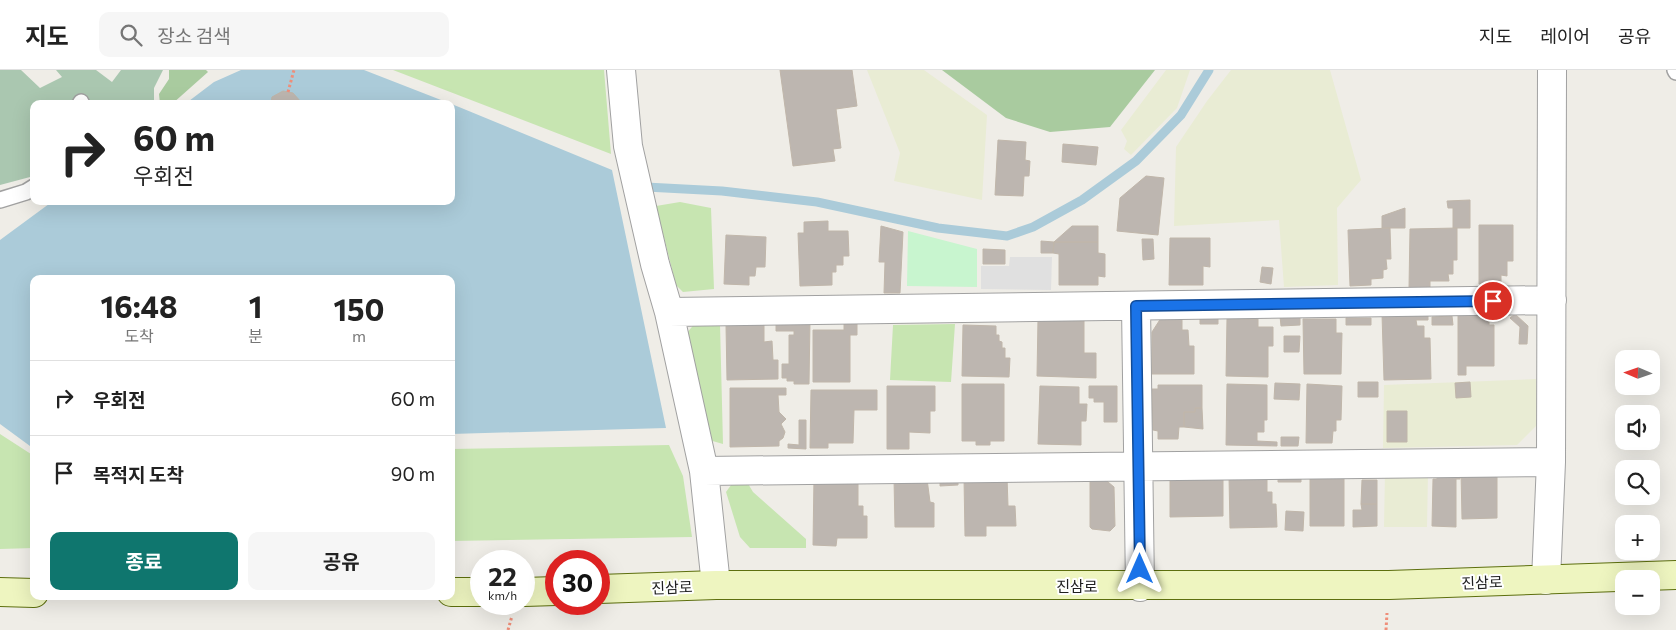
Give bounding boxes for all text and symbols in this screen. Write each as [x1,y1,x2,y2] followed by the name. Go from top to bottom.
[99,12,449,57] search box
[25,21,69,50] text: 지도
[117,21,145,49] icon: search
[157,24,231,47] text: 장소 검색
[1479,25,1512,47] text: 지도
[1540,25,1590,47] text: 레이어
[1618,25,1651,47] text: 공유
[133,115,215,158] text: 60 m
[50,120,115,185] icon: right
[133,162,194,189] text: 우회전
[1472,280,1514,322] pin
[101,287,178,324] text: 16:48
[249,287,262,324] text: 1
[1479,287,1507,315] icon: arrive
[333,290,384,327] text: 150
[124,326,154,345] text: 도착
[248,326,263,345] text: 분
[352,326,366,345] text: m
[1615,350,1660,395] north arrow
[1615,350,1660,615] map controls
[50,384,78,412] icon: right
[391,387,435,410] text: 60 m
[93,388,145,411] text: 우회전
[1615,405,1660,450] button: sound
[50,459,78,487] icon: arrive
[1615,460,1660,505] button: search
[391,462,435,485] text: 90 m
[93,463,184,486] text: 목적지 도착
[1615,515,1660,560] button: +
[50,532,238,590] button: 종료
[248,532,435,590] button: 공유
[1113,542,1165,594] position arrow
[545,550,610,615] speed limit sign: 30
[488,561,517,591] text: 22
[1615,570,1660,615] button: −
[1461,572,1503,592] street label: 진삼로
[651,577,693,597] street label: 진삼로
[1056,577,1098,595] street label: 진삼로
[488,588,517,602] text: km/h

